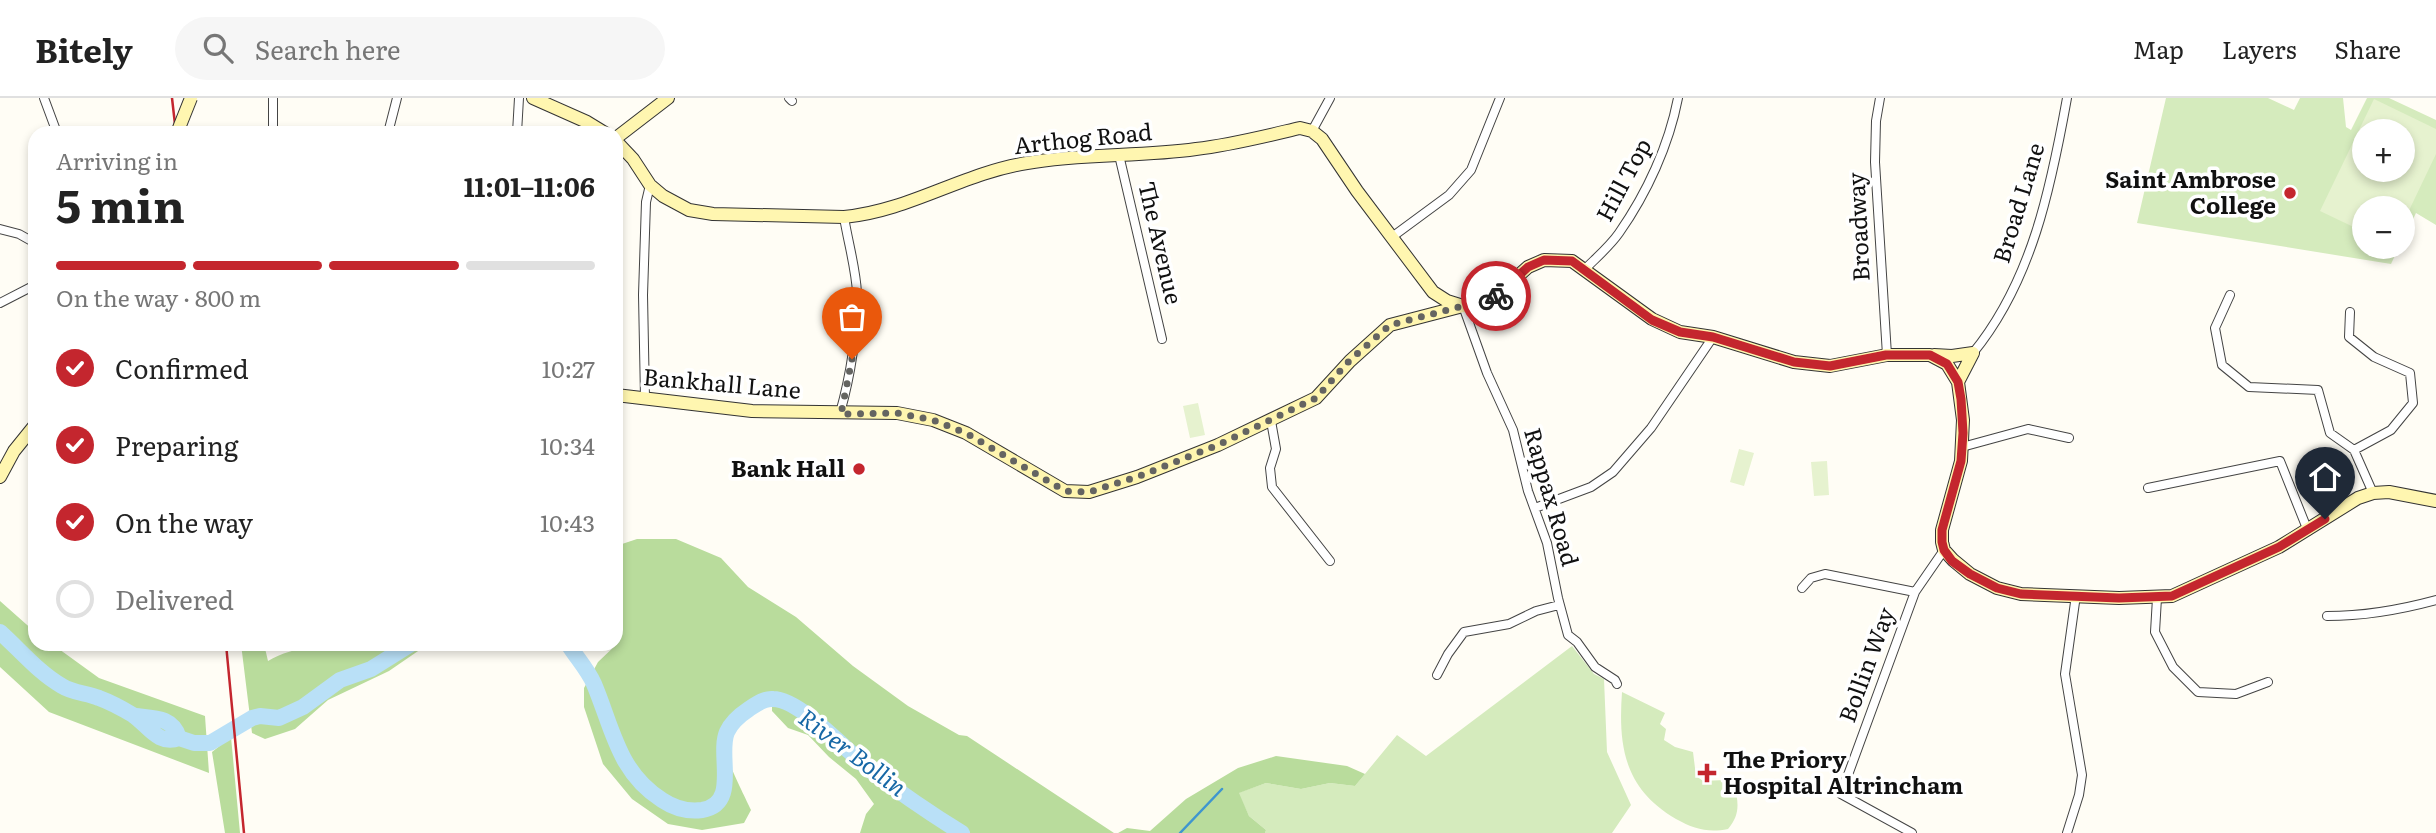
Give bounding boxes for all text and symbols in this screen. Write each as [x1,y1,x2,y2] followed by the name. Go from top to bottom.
[175,17,665,80] search box
[35,24,133,73] text: Bitely
[199,29,237,67] icon: search
[255,29,401,68] text: Search here
[2133,31,2184,66] text: Map
[2222,31,2296,66] text: Layers
[2334,31,2401,66] text: Share
[1012,113,1153,161] street label: Arthog Road
[2352,119,2415,259] map controls
[2352,119,2415,182] button: +
[1586,131,1658,227] street label: Hill Top
[1983,138,2052,267] street label: Broad Lane
[56,143,178,177] text: Arriving in
[2105,161,2276,221] place label: Saint Ambrose College
[464,166,595,205] text: 11:01–11:06
[56,169,185,237] text: 5 min
[1837,171,1877,283] street label: Broadway
[1131,178,1193,308] street label: The Avenue
[2282,185,2298,201] marker: Saint Ambrose College
[2352,196,2415,259] button: −
[1461,261,1531,331] courier
[1477,277,1515,315] icon: bike
[56,280,261,314] text: On the way · 800 m
[822,287,882,359] pin
[833,298,871,336] icon: bag
[115,348,249,387] text: Confirmed
[56,349,94,387] icon: check
[542,351,595,385] text: 10:27
[642,358,802,406] street label: Bankhall Lane
[1517,423,1589,570] street label: Rappax Road
[115,425,238,464] text: Preparing
[56,426,94,464] icon: check
[540,428,595,462] text: 10:34
[2295,447,2355,519] pin
[731,450,845,484] place label: Bank Hall
[2306,458,2344,496] icon: home
[851,461,867,477] marker: Bank Hall
[115,502,253,541] text: On the way
[56,503,94,541] icon: check
[540,505,595,539] text: 10:43
[115,579,234,618] text: Delivered
[1829,601,1902,727] street label: Bollin Way
[792,699,915,803] water label: River Bollin
[1723,741,1963,801] place label: The Priory Hospital Altrincham
[1697,763,1717,783] marker: The Priory Hospital Altrincham

